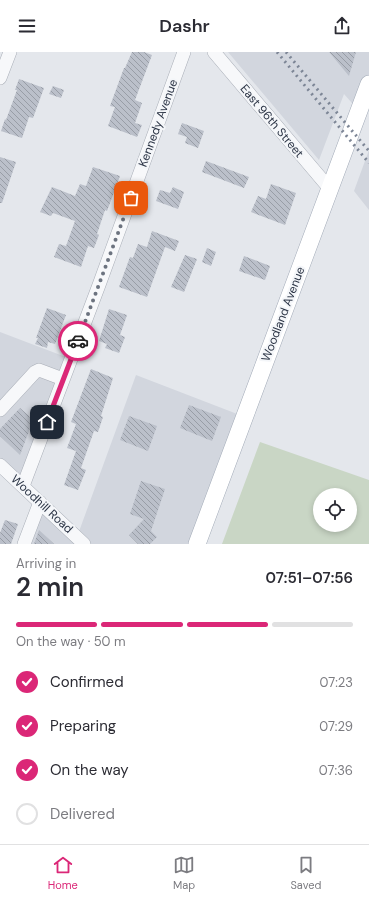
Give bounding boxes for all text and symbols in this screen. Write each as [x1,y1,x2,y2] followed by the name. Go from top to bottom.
[159,14,210,38] text: Dashr
[16,15,38,37] icon: menu
[331,15,353,37] icon: share
[135,77,181,169] street label: Kennedy Avenue
[237,81,308,161] street label: East 96th Street
[114,181,148,215] pin
[120,187,142,209] icon: bag
[258,264,309,364] street label: Woodland Avenue
[58,321,98,361] courier
[67,330,89,352] icon: car
[30,405,64,439] pin
[36,411,58,433] icon: home
[8,471,76,537] street label: Woodhill Road
[313,488,357,532] map controls
[313,488,357,532] button: locate
[16,555,76,572] text: Arriving in
[265,568,353,588] text: 07:51–07:56
[16,570,84,604] text: 2 min
[16,633,126,650] text: On the way · 50 m
[16,671,38,693] icon: check
[50,672,124,692] text: Confirmed
[320,674,353,691] text: 07:23
[16,715,38,737] icon: check
[50,716,116,736] text: Preparing
[319,718,353,735] text: 07:29
[16,759,38,781] icon: check
[50,760,129,780] text: On the way
[319,762,353,779] text: 07:36
[50,804,115,824] text: Delivered
[48,854,78,892] tab: Home
[173,854,195,892] tab: Map
[290,854,321,892] tab: Saved

